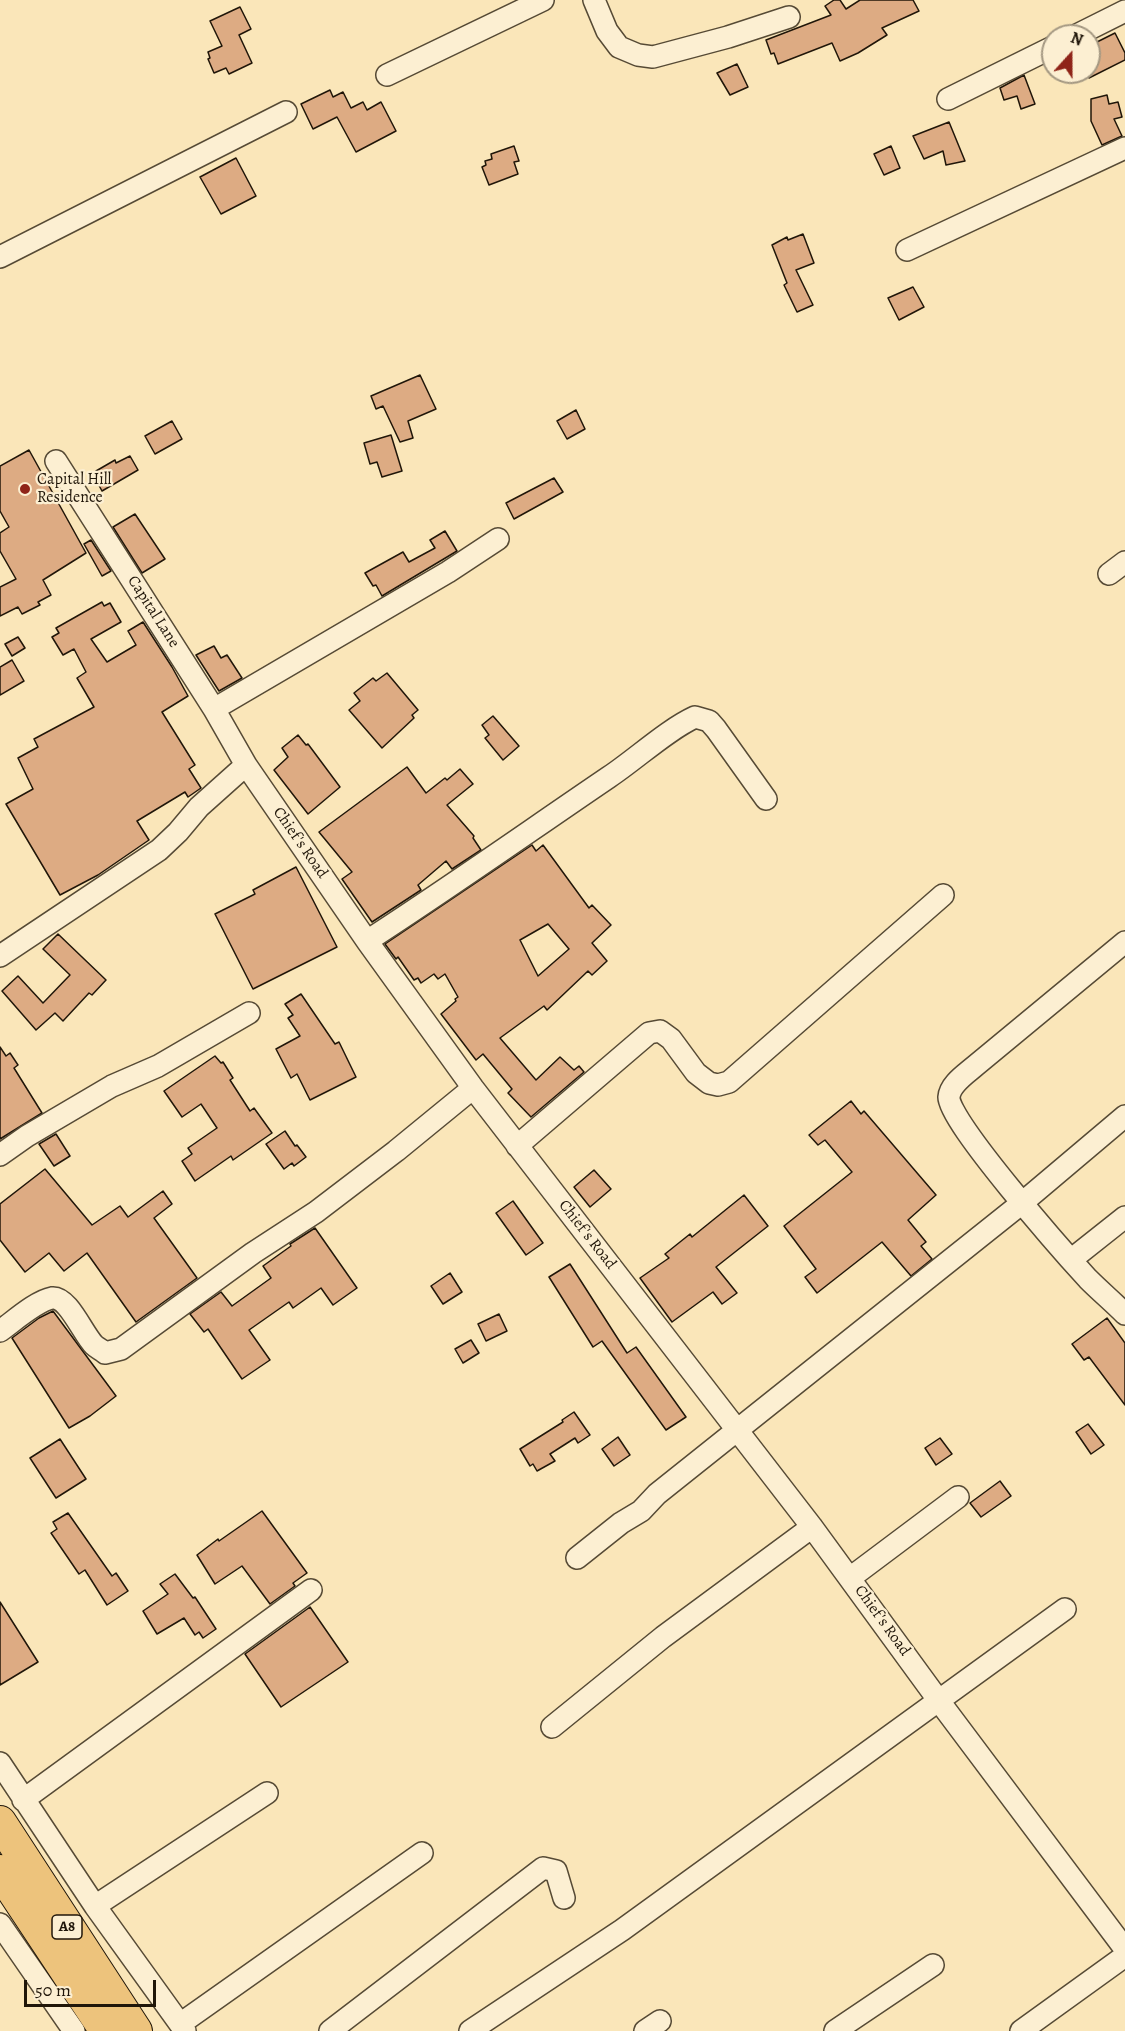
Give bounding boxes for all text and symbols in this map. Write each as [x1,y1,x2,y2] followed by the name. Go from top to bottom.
[1041,24,1101,84] north arrow
[1067,27,1086,51] text: N
[37,470,111,508] place label: Capital Hill Residence
[18,482,32,496] marker: Capital Hill Residence
[123,572,183,652] street label: Capital Lane
[268,804,332,882] street label: Chief's Road
[554,1197,620,1273] street label: Chief's Road
[850,1582,914,1660] street label: Chief's Road
[52,1915,82,1939] road number: A8
[27,1968,159,2006] scale bar
[35,1978,71,2002] text: 50 m

